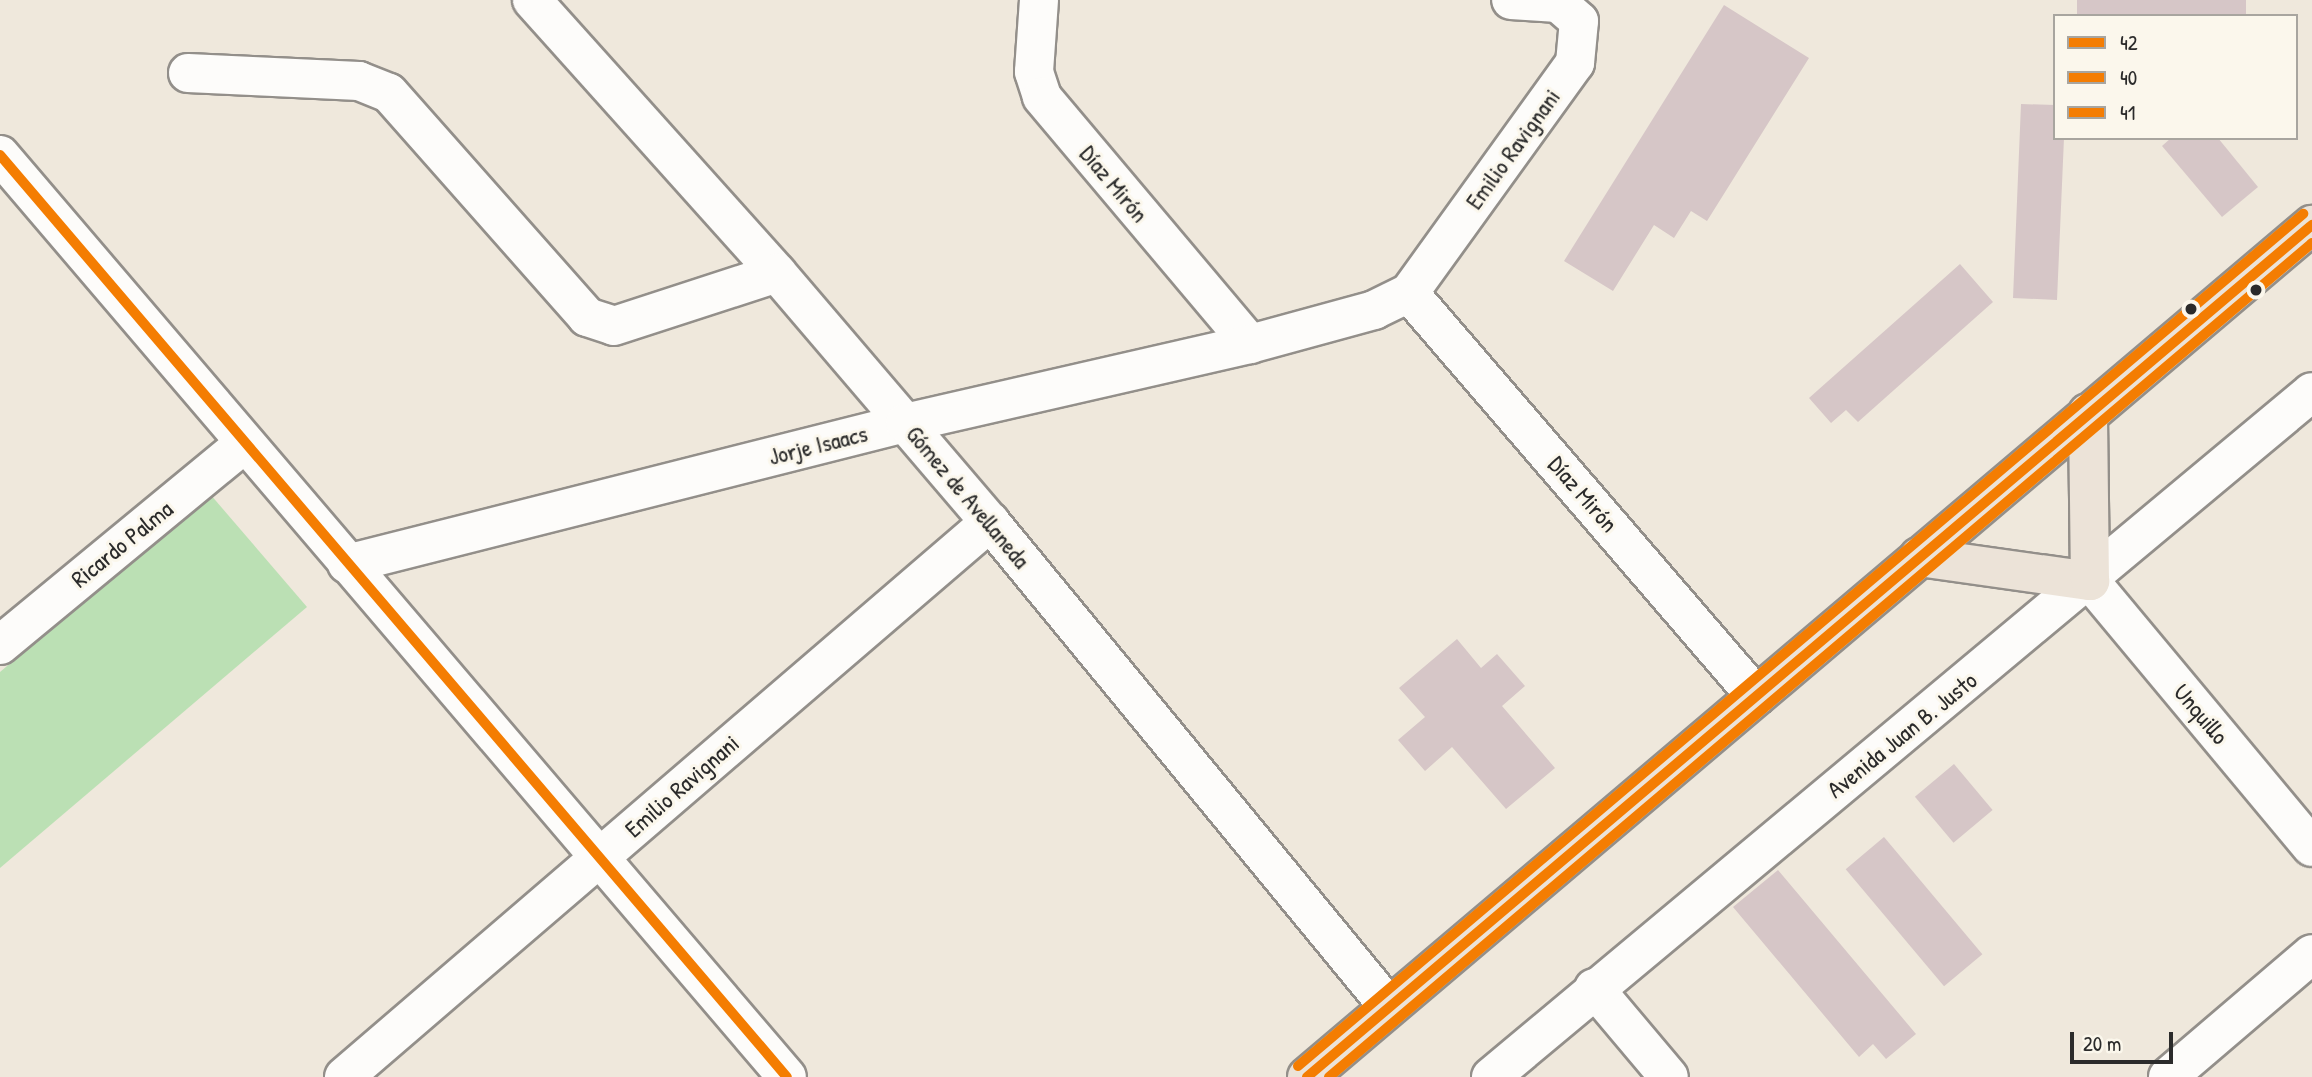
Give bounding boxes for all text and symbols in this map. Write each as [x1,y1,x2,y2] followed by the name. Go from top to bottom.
[2053,14,2298,140] legend
[2120,28,2138,57] text: 42
[2120,63,2137,92] text: 40
[1460,83,1566,215] street label: Emilio Ravignani
[2120,98,2136,127] text: 41
[1074,140,1154,228] street label: Díaz Mirón
[2249,283,2263,297] unlabelled marker
[2184,302,2198,316] unlabelled marker
[766,419,870,471] street label: Jorje Isaacs
[900,420,1036,574] street label: Gómez de Avellaneda
[1542,450,1624,538] street label: Díaz Mirón
[66,494,178,594] street label: Ricardo Palma
[1821,666,1983,804] street label: Avenida Juan B. Justo
[2167,678,2235,750] street label: Unquillo
[619,729,745,843] street label: Emilio Ravignani
[2074,1018,2177,1062] scale bar
[2083,1029,2121,1058] text: 20 m

